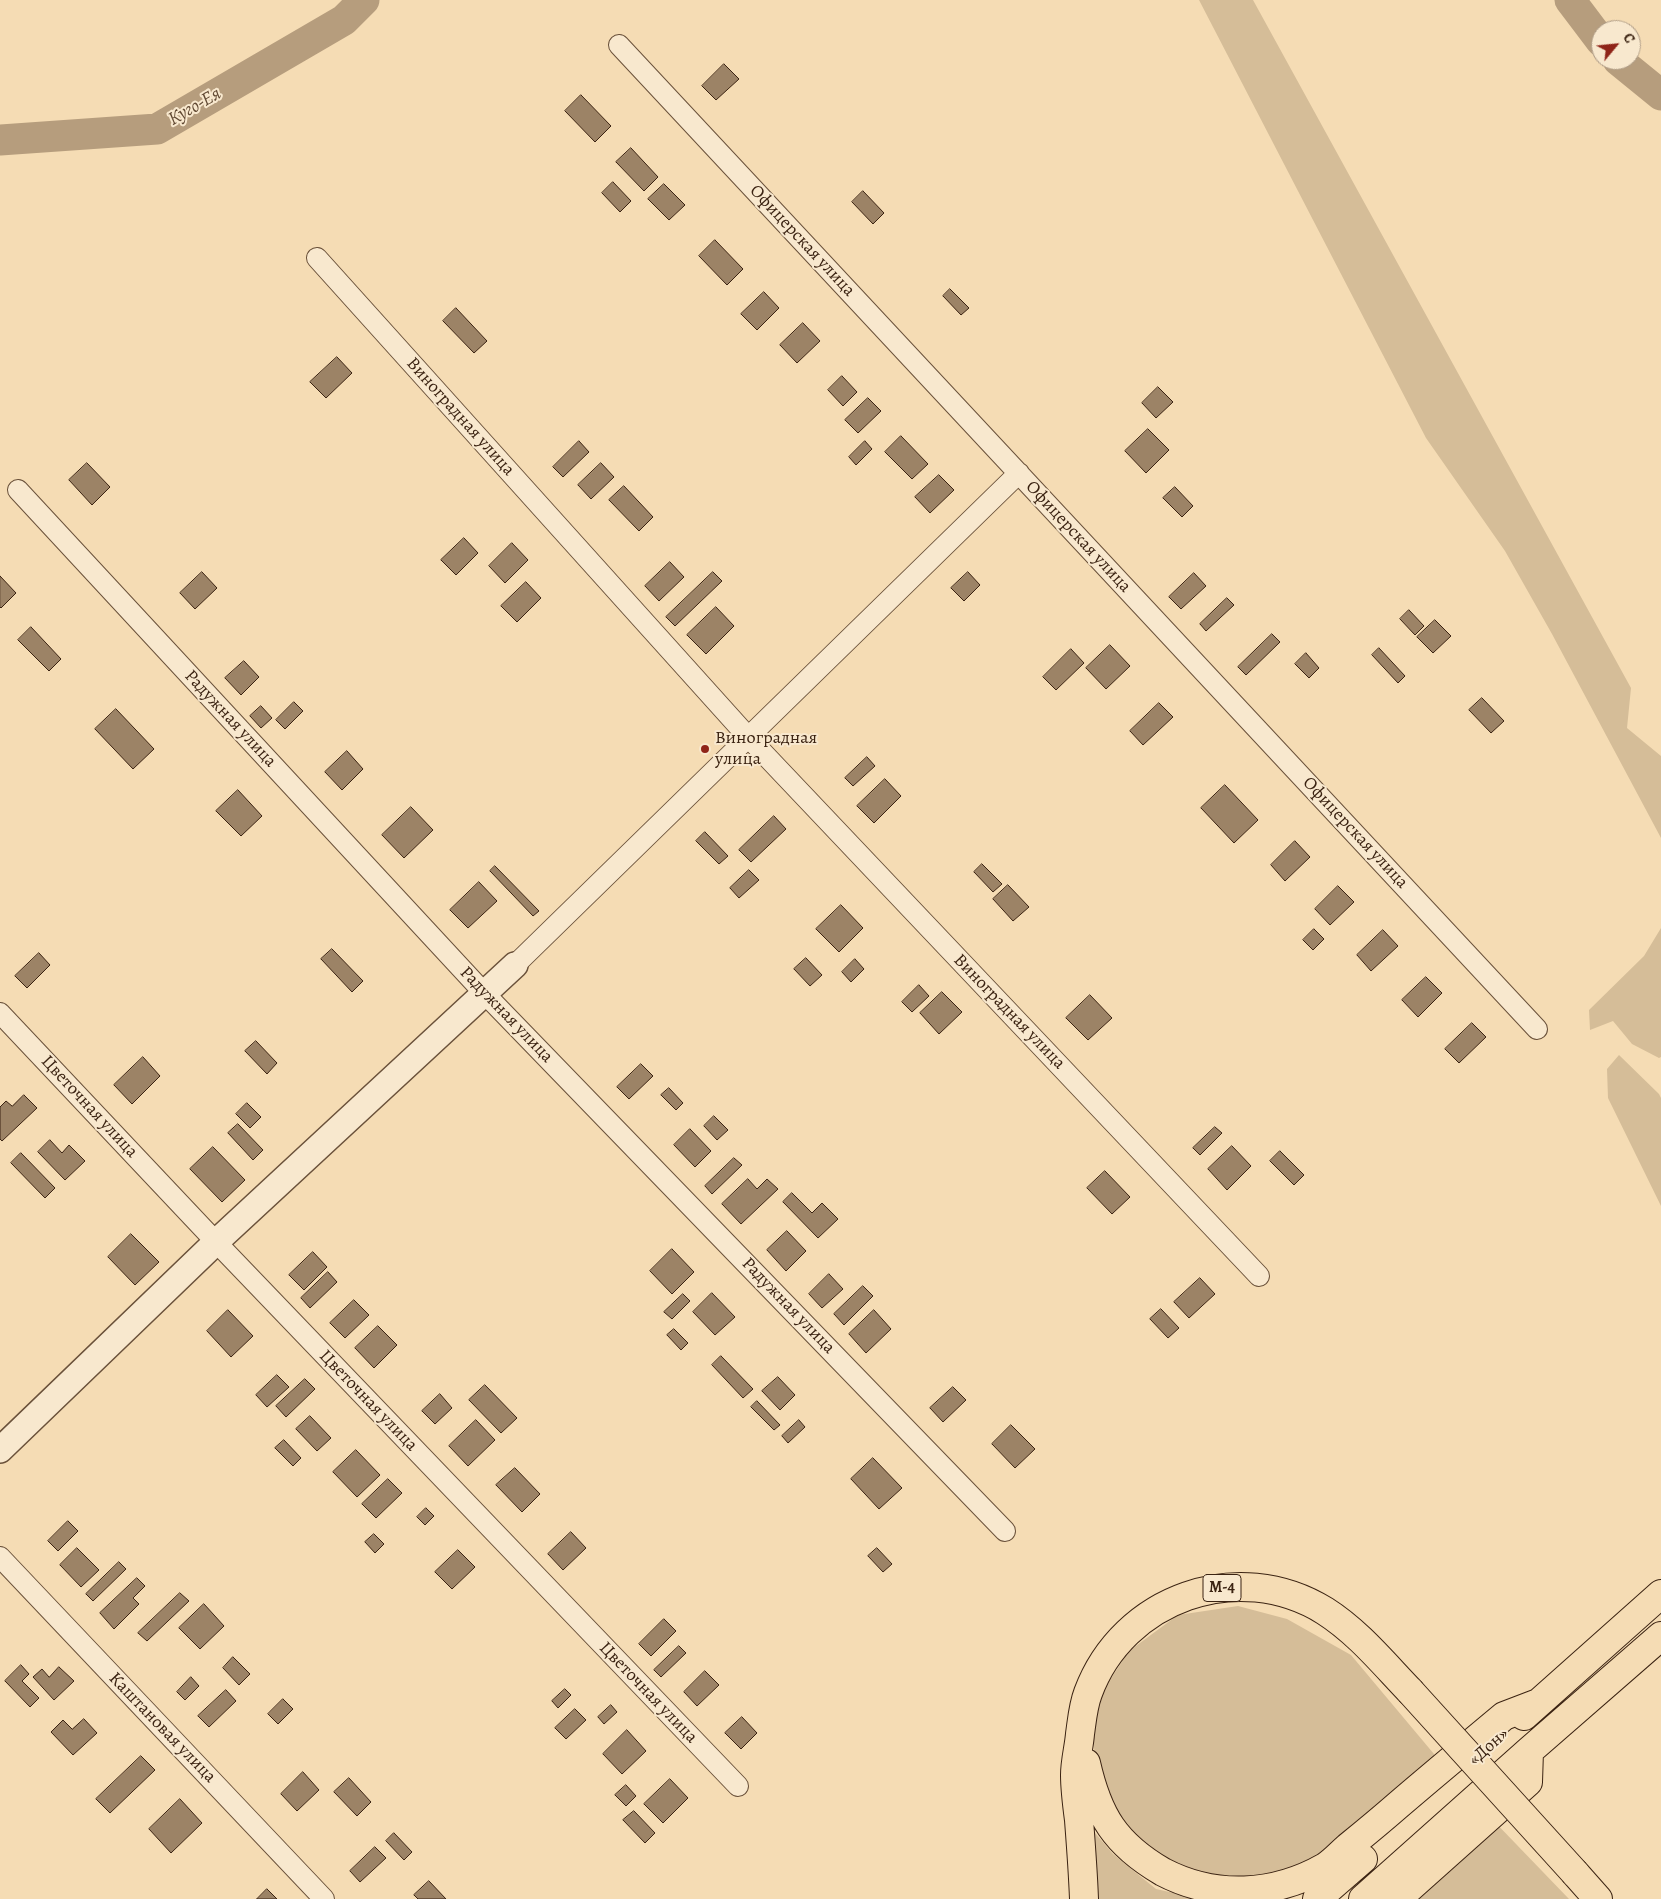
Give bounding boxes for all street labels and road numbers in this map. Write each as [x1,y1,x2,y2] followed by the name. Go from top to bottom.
[745,181,859,301] street label: Офицерская улица
[401,353,519,481] street label: Виноградная улица
[1021,477,1135,597] street label: Офицерская улица
[179,666,281,772] street label: Радужная улица
[1298,773,1412,893] street label: Офицерская улица
[949,950,1069,1074] street label: Виноградная улица
[455,962,557,1068] street label: Радужная улица
[36,1051,142,1163] street label: Цветочная улица
[737,1253,839,1359] street label: Радужная улица
[314,1346,422,1456] street label: Цветочная улица
[1203,1575,1241,1602] road number: М-4
[594,1638,702,1748] street label: Цветочная улица
[104,1668,220,1788] street label: Каштановая улица
[1465,1723,1513,1771] street label: «Дон»

